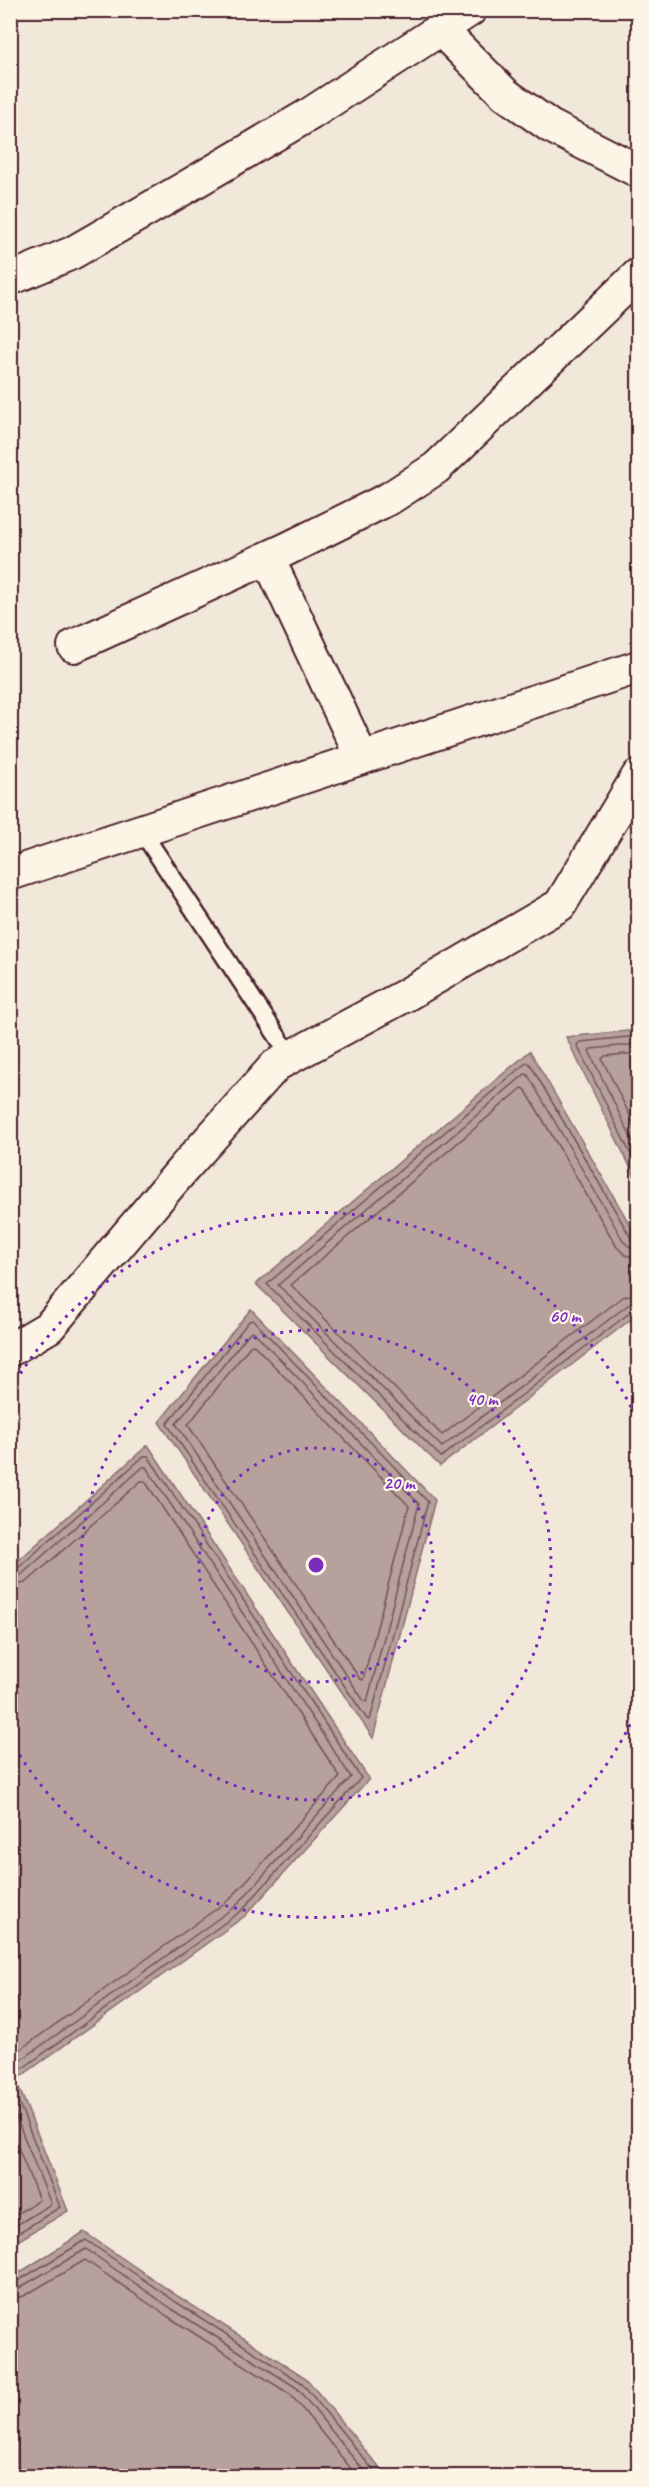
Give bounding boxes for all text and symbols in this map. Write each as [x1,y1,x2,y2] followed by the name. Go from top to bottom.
[549,1305,582,1327] text: 60 m
[467,1388,499,1410] text: 40 m
[384,1472,416,1494] text: 20 m
[306,1555,326,1575] centre of rings

